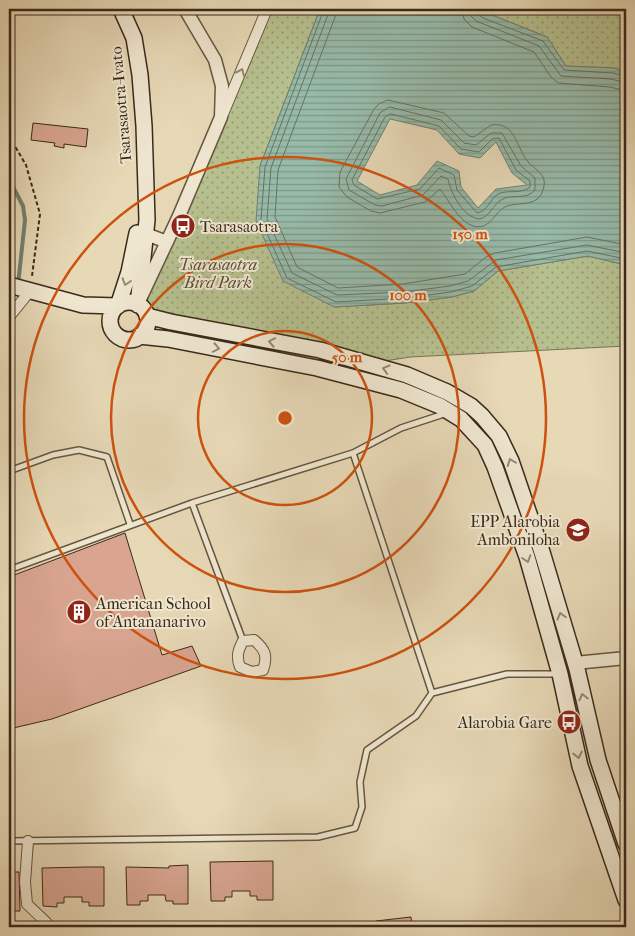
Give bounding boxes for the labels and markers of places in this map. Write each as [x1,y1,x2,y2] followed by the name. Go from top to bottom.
[170,213,196,239] bus stop icon: Tsarasaotra
[200,217,279,236] place label: Tsarasaotra
[276,409,294,427] centre of rings
[470,512,561,549] place label: EPP Alarobia Amboniloha
[565,517,591,543] school or university icon: EPP Alarobia Amboniloha
[95,594,211,631] place label: American School of Antananarivo
[66,599,92,625] building icon: American School of Antananarivo
[556,709,582,735] bus stop icon: Alarobia Gare
[457,713,552,732] place label: Alarobia Gare

